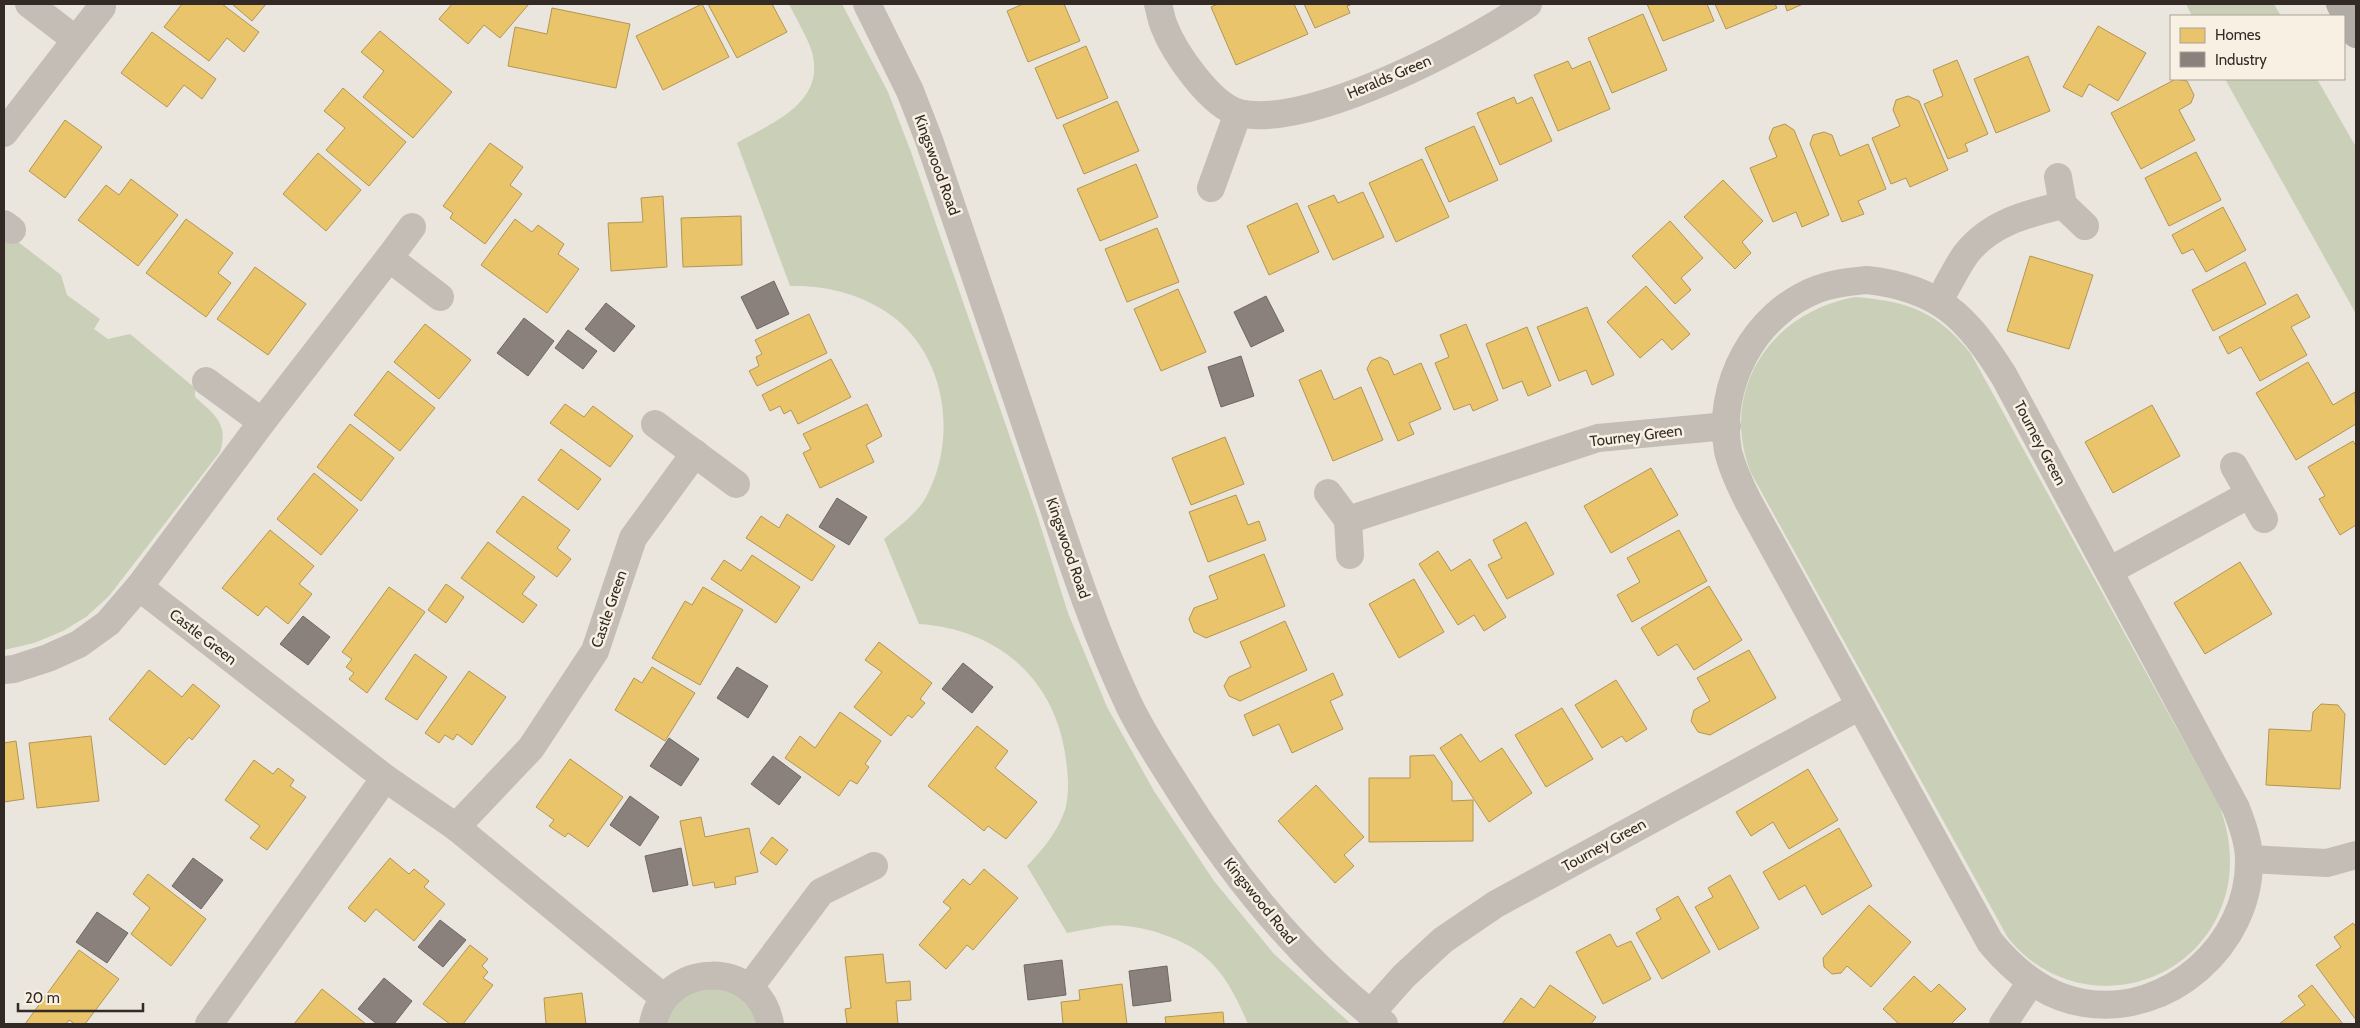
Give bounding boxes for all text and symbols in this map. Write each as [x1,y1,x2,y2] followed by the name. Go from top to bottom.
[2170,15,2345,80] legend
[2215,26,2261,44] text: Homes
[1344,51,1434,103] street label: Heralds Green
[2215,51,2267,69] text: Industry
[910,112,964,218] street label: Kingswood Road
[2010,398,2070,488] street label: Tourney Green
[1589,421,1683,451] street label: Tourney Green
[1042,495,1094,601] street label: Kingswood Road
[587,568,631,650] street label: Castle Green
[166,605,240,669] street label: Castle Green
[1559,815,1649,875] street label: Tourney Green
[1220,854,1300,948] street label: Kingswood Road
[18,980,142,1012] scale bar
[25,989,60,1007] text: 20 m

